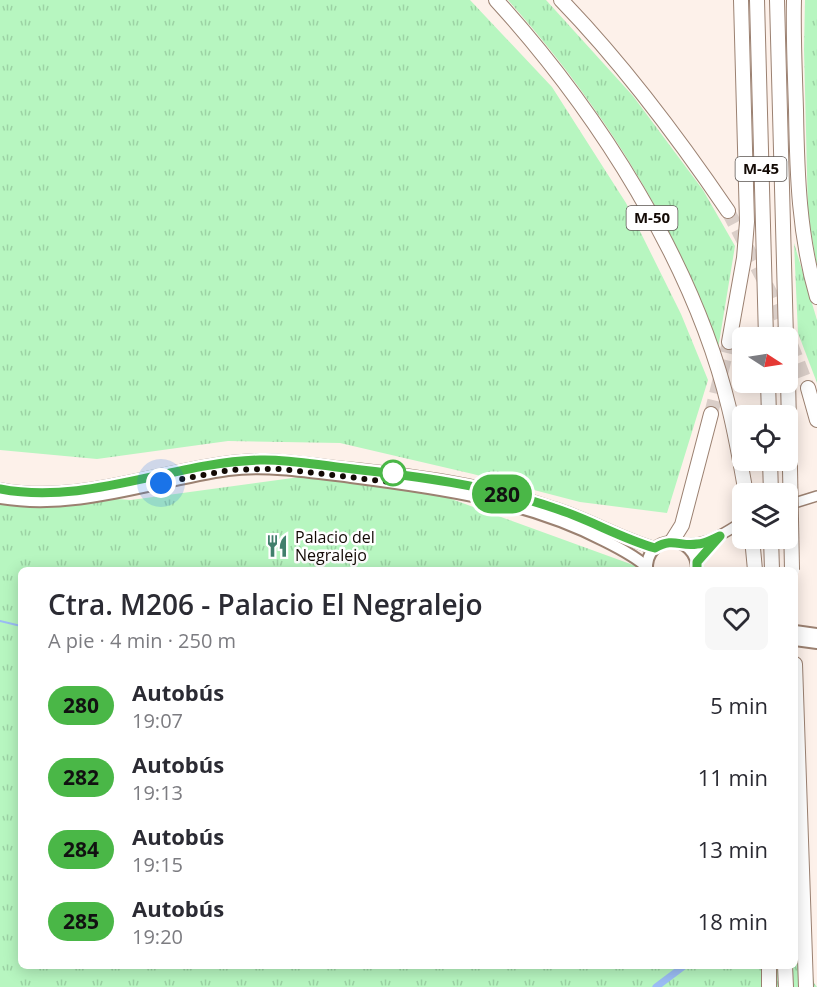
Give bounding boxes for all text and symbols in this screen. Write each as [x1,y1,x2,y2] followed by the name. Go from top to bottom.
[736,157,786,181] road number: M-45
[626,206,678,230] road number: M-50
[732,327,798,393] north arrow
[732,327,798,549] map controls
[732,405,798,471] button: locate
[380,460,406,486] unlabelled marker
[146,468,176,498] your location
[468,474,536,514] line badge: 280
[484,480,520,508] text: 280
[732,483,798,549] button: layers
[295,526,375,566] place label: Palacio del Negralejo
[264,533,290,559] restaurant icon: Palacio del Negralejo
[48,585,483,623] text: Ctra. M206 - Palacio El Negralejo
[705,587,768,650] button: heart
[48,627,236,654] text: A pie · 4 min · 250 m
[132,677,224,707] text: Autobús
[710,690,768,720] text: 5 min
[63,691,99,719] text: 280
[132,707,183,734] text: 19:07
[132,749,224,779] text: Autobús
[698,762,768,792] text: 11 min
[63,763,99,791] text: 282
[132,779,183,806] text: 19:13
[132,821,224,851] text: Autobús
[698,834,768,864] text: 13 min
[63,835,99,863] text: 284
[132,851,183,878] text: 19:15
[132,893,224,923] text: Autobús
[698,906,768,936] text: 18 min
[63,907,99,935] text: 285
[132,923,183,950] text: 19:20

